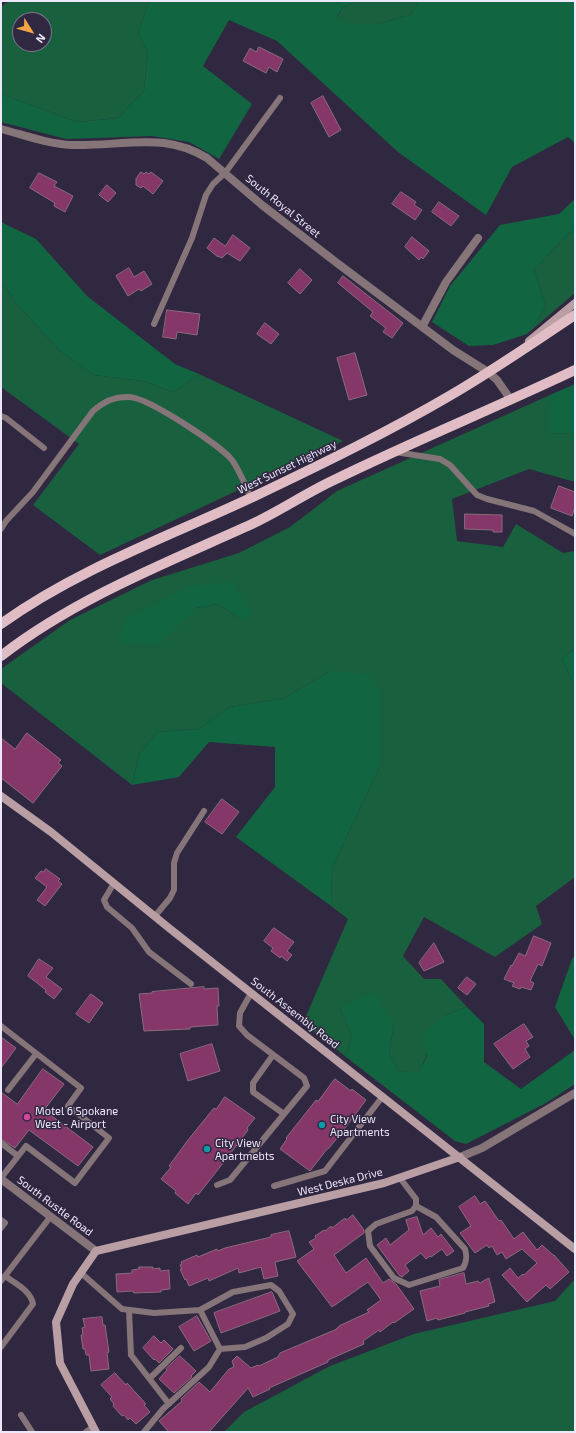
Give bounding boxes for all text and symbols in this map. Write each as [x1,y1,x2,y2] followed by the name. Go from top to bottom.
[12,12,52,52] north arrow
[34,32,49,46] text: N
[243,172,323,240] street label: South Royal Street
[235,437,339,497] street label: West Sunset Highway
[248,974,342,1052] street label: South Assembly Road
[35,1104,118,1130] place label: Motel 6 Spokane West - Airport
[22,1112,32,1122] marker: Motel 6 Spokane West - Airport
[330,1112,390,1138] place label: City View Apartments
[317,1120,327,1130] marker: City View Apartments
[215,1136,274,1162] place label: City View Apartmebts
[202,1144,212,1154] marker: City View Apartmebts
[296,1165,384,1199] street label: West Deska Drive
[14,1173,96,1239] street label: South Rustle Road

